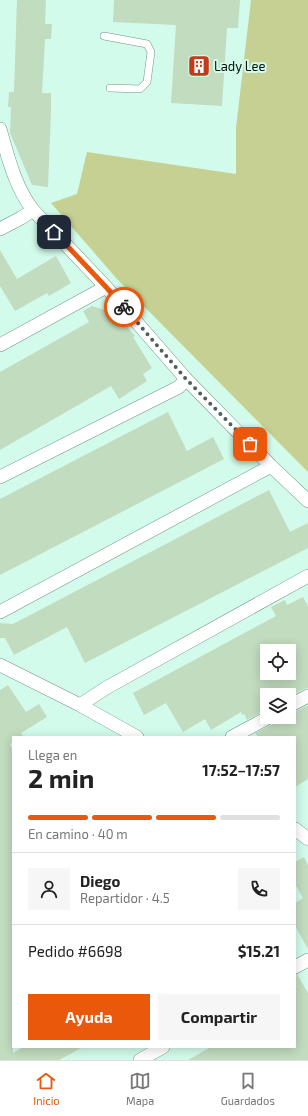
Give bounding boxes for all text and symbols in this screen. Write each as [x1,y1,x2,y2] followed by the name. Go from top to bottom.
[186,53,212,79] building icon: Lady Lee
[214,58,265,74] place label: Lady Lee
[37,215,71,249] pin
[43,221,65,243] icon: home
[104,287,144,327] courier
[113,296,135,318] icon: bike
[233,427,267,461] pin
[239,433,261,455] icon: bag
[260,644,296,724] map controls
[260,644,296,680] button: locate
[260,688,296,724] button: layers
[28,747,77,763] text: Llega en
[202,761,280,779] text: 17:52–17:57
[28,762,94,793] text: 2 min
[28,826,128,842] text: En camino · 40 m
[28,868,70,910] button: person
[238,868,280,910] button: phone
[80,872,120,890] text: Diego
[80,890,170,906] text: Repartidor · 4.5
[28,942,123,960] text: Pedido #6698
[238,942,280,960] text: $15.21
[28,994,150,1040] button: Ayuda
[158,994,280,1040] button: Compartir
[33,1070,60,1107] tab: Inicio
[126,1070,154,1107] tab: Mapa
[221,1070,275,1107] tab: Guardados

